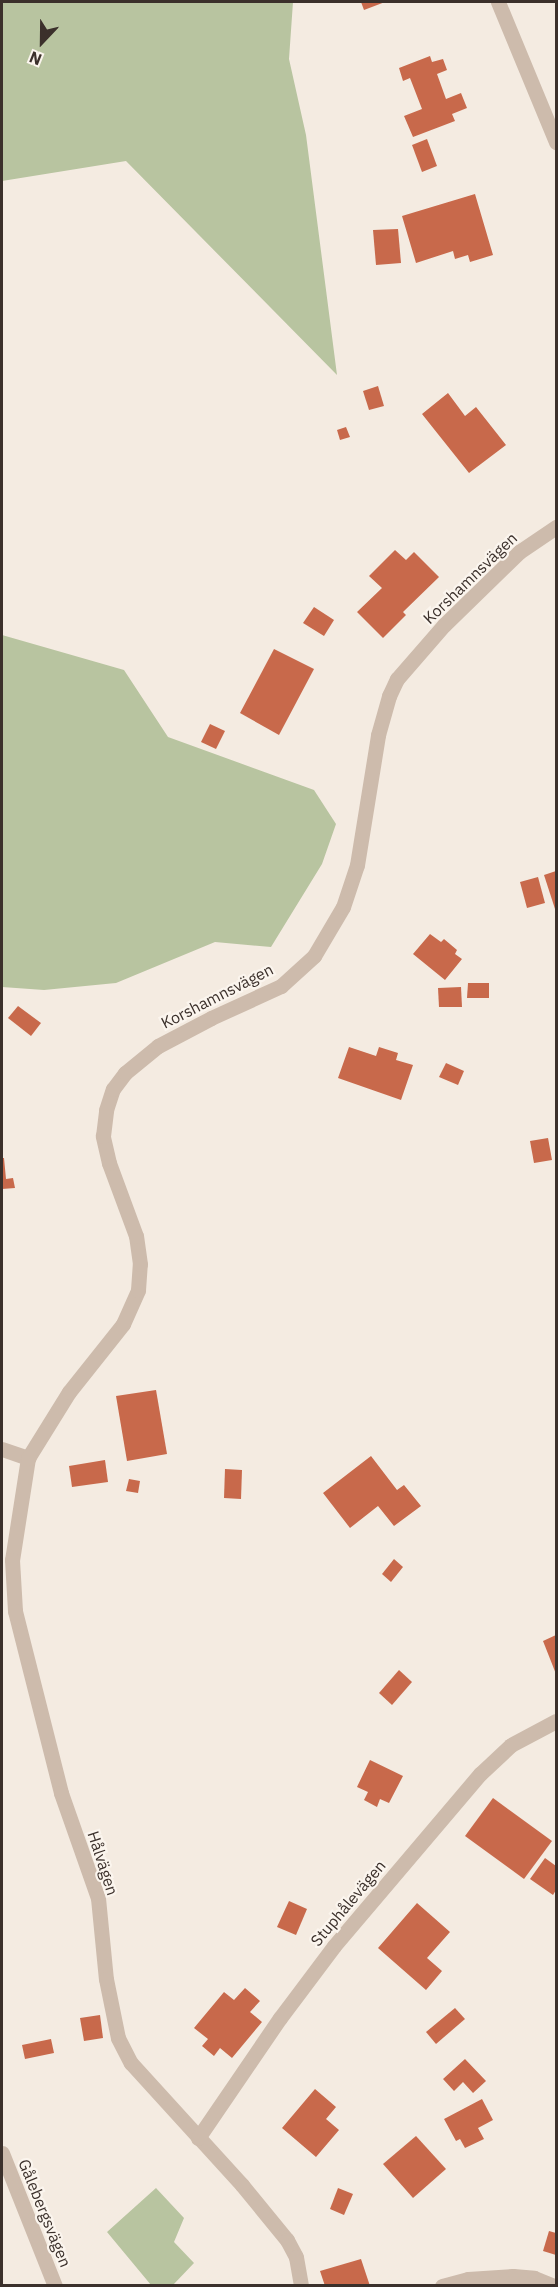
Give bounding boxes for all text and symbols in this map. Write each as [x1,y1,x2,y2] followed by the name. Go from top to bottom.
[12,12,72,72] north arrow
[26,47,44,70] text: N
[419,528,521,628] street label: Korshamnsvägen
[158,959,276,1033] street label: Korshamnsvägen
[84,1828,122,1898] street label: Hålvägen
[306,1856,390,1950] street label: Stuphålevägen
[15,2156,75,2270] street label: Gålebergsvägen

